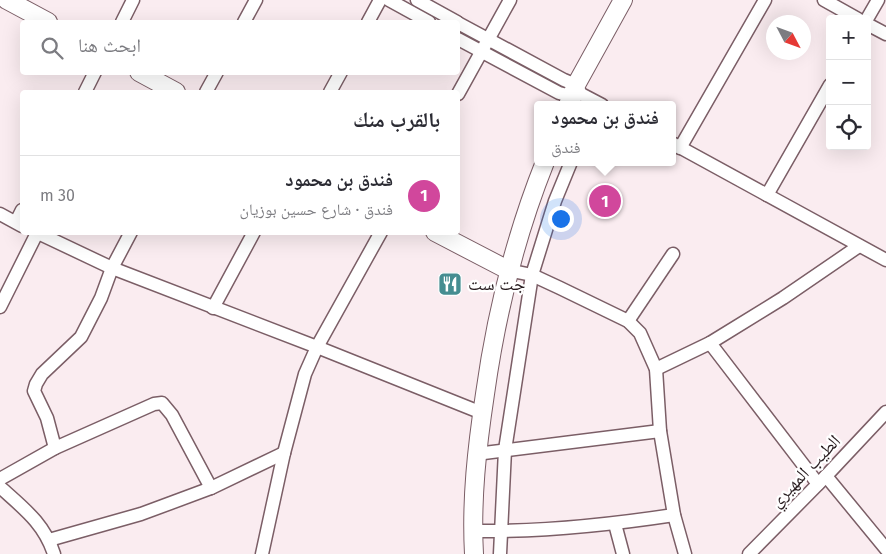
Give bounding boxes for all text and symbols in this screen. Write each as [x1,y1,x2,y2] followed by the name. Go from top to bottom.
[766,15,811,60] north arrow
[826,15,871,150] map controls
[826,15,871,60] button: +
[20,20,460,75] search box
[38,34,66,62] icon: search
[78,34,141,57] text: ابحث هنا
[826,60,871,105] button: −
[534,101,676,166] popup
[826,105,871,150] button: locate
[551,106,659,129] text: فندق بن محمود
[353,107,440,133] text: بالقرب منك
[551,138,580,157] text: فندق
[285,168,393,191] text: فندق بن محمود
[589,182,621,220] pin: 1
[40,186,75,205] text: 30 m
[420,186,428,205] text: 1
[240,200,393,219] text: فندق · شارع حسين بوزيان
[548,206,574,232] your location
[437,271,463,297] restaurant icon: جت ست
[468,273,525,295] place label: جت ست
[765,430,848,514] street label: الطيب المهيري

